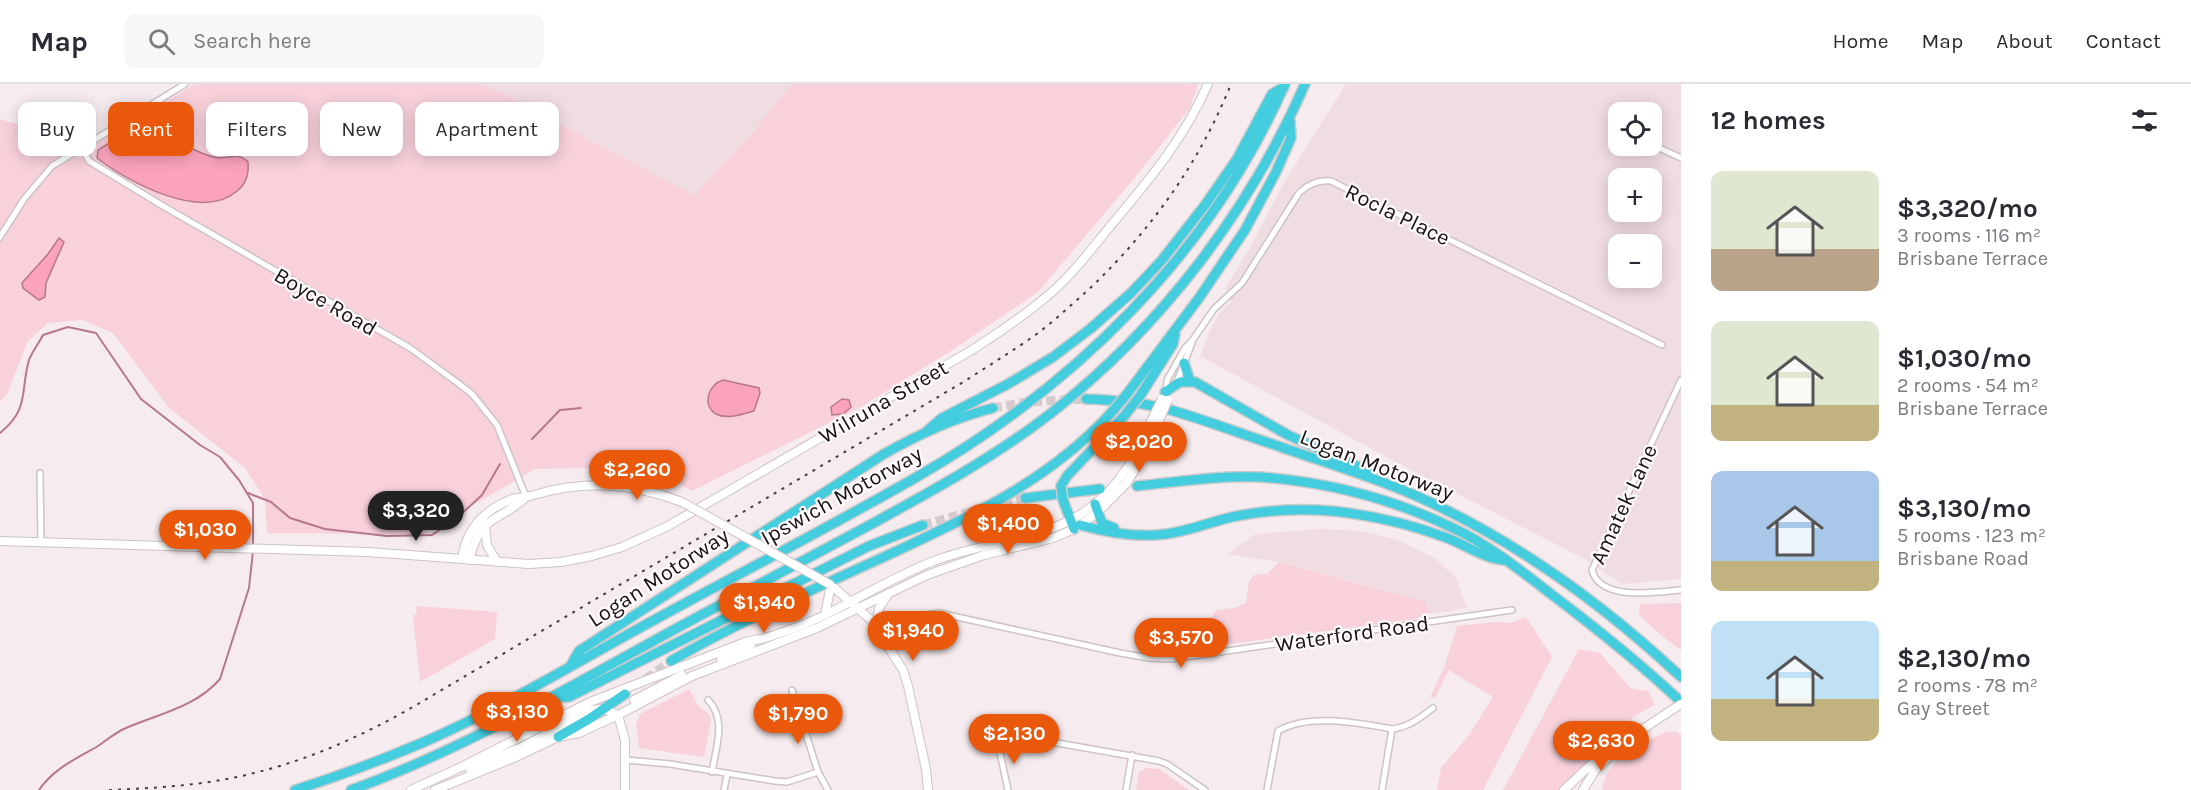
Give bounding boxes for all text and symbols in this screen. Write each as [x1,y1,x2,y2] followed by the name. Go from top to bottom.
[124,14,544,68] search box
[30,25,88,58] text: Map
[145,25,178,58] icon: search
[193,28,311,54] text: Search here
[1833,29,1889,53] text: Home
[1922,29,1963,53] text: Map
[1996,29,2053,53] text: About
[2086,29,2161,53] text: Contact
[18,102,96,156] chip: Buy
[108,102,194,156] chip: Rent
[206,102,308,156] chip: Filters
[320,102,403,156] chip: New
[415,102,559,156] chip: Apartment
[1608,102,1662,288] map controls
[1608,102,1662,156] button: locate
[2128,104,2161,137] icon: filters
[1711,105,1826,136] text: 12 homes
[1608,168,1662,222] button: +
[1341,178,1454,251] street label: Rocla Place
[1897,193,2038,224] text: $3,320/mo
[1759,195,1831,267] icon: home
[1897,224,2041,247] text: 3 rooms · 116 m²
[1608,234,1662,288] button: −
[1897,247,2048,270] text: Brisbane Terrace
[269,262,382,342] street label: Boyce Road
[1897,343,2031,374] text: $1,030/mo
[1759,345,1831,417] icon: home
[814,354,953,449] street label: Wilruna Street
[1897,374,2039,397] text: 2 rooms · 54 m²
[1897,397,2048,420] text: Brisbane Terrace
[1090,422,1188,473] pin: $2,020
[1296,424,1457,506] street label: Logan Motorway
[1105,430,1173,453] text: $2,020
[1585,440,1663,569] street label: Amatek Lane
[756,441,927,551] street label: Ipswich Motorway
[588,450,686,501] pin: $2,260
[603,458,671,481] text: $2,260
[367,491,465,542] pin: $3,320
[1897,493,2031,524] text: $3,130/mo
[1759,495,1831,567] icon: home
[382,499,450,522] text: $3,320
[959,504,1057,555] pin: $1,400
[156,510,254,561] pin: $1,030
[976,512,1040,535] text: $1,400
[173,518,237,541] text: $1,030
[583,523,734,633] street label: Logan Motorway
[1897,524,2046,547] text: 5 rooms · 123 m²
[1897,547,2029,570] text: Brisbane Road
[715,583,813,634] pin: $1,940
[733,591,795,614] text: $1,940
[1274,610,1431,658] street label: Waterford Road
[864,611,962,662] pin: $1,940
[1132,618,1230,669] pin: $3,570
[882,619,944,642] text: $1,940
[1148,626,1214,649] text: $3,570
[1897,643,2031,674] text: $2,130/mo
[1759,645,1831,717] icon: home
[1897,674,2038,697] text: 2 rooms · 78 m²
[468,692,566,743] pin: $3,130
[749,694,847,745] pin: $1,790
[1897,697,1990,720] text: Gay Street
[485,700,549,723] text: $3,130
[768,702,828,725] text: $1,790
[965,714,1063,765] pin: $2,130
[1552,721,1650,772] pin: $2,630
[982,722,1046,745] text: $2,130
[1567,729,1635,752] text: $2,630

